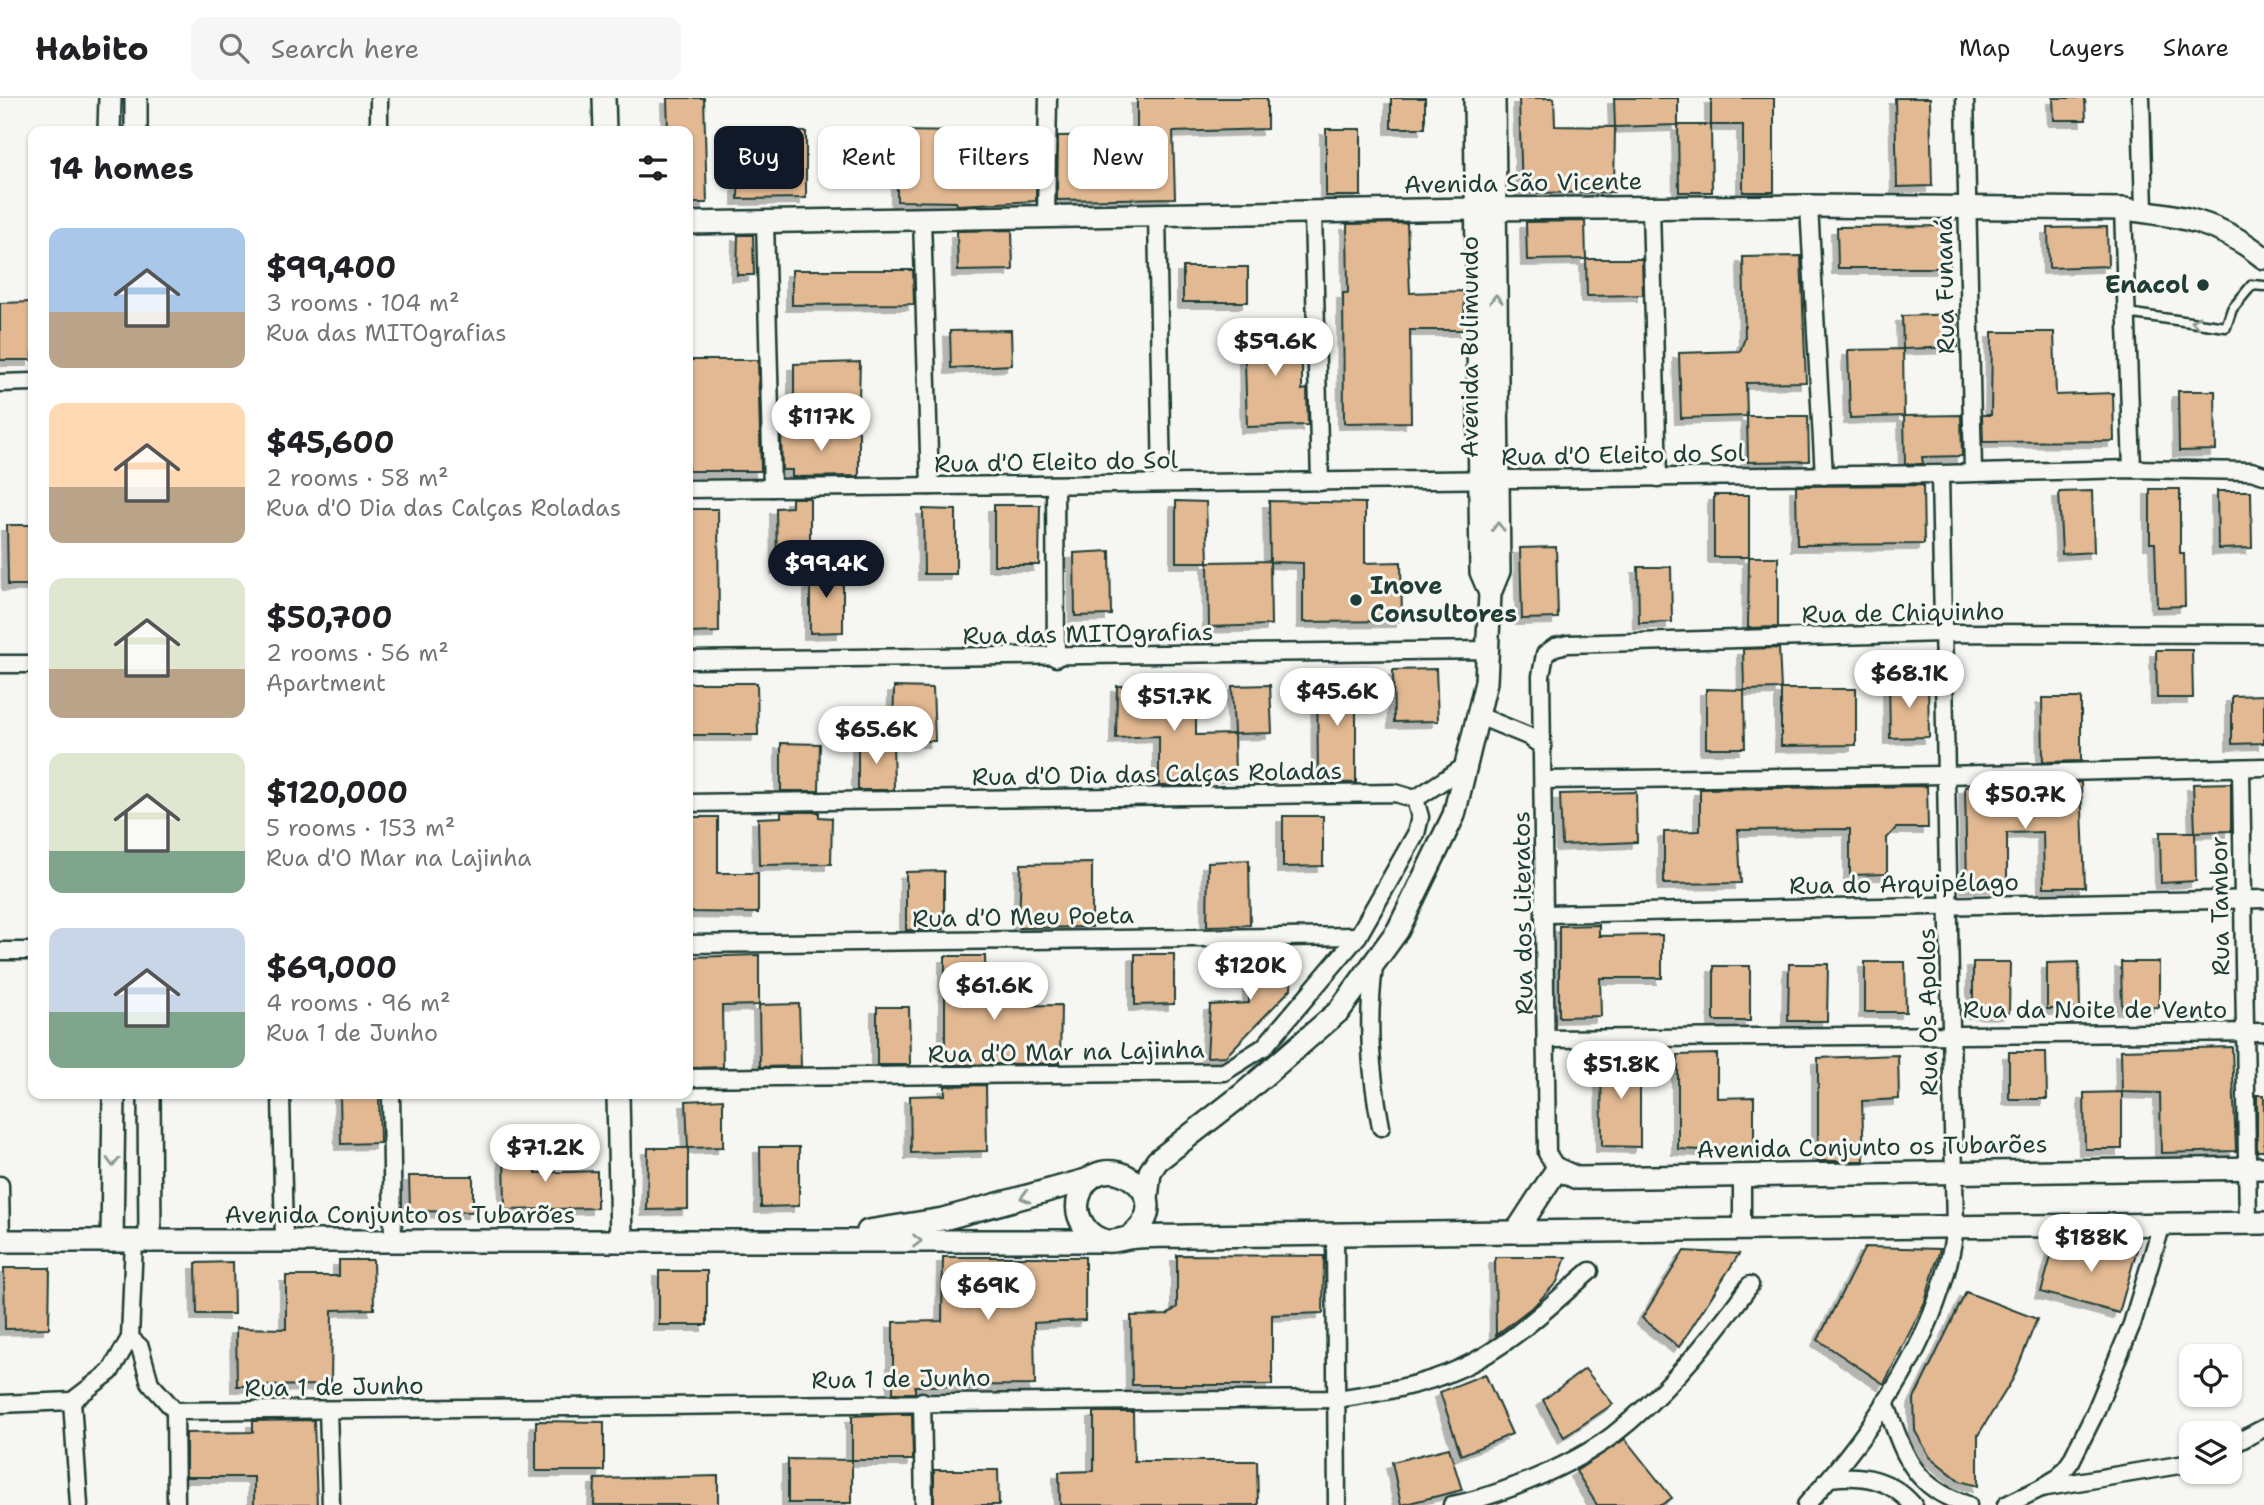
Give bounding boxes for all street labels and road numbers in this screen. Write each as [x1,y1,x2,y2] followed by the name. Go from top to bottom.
[1403,165,1643,201] street label: Avenida São Vicente
[1928,216,1962,354] street label: Rua Funaná
[1454,236,1486,458] street label: Avenida Bulimundo
[1501,437,1746,473] street label: Rua d'O Eleito do Sol
[934,444,1179,480] street label: Rua d'O Eleito do Sol
[1801,595,2005,631] street label: Rua de Chiquinho
[962,616,1214,652] street label: Rua das MITOgrafias
[972,755,1342,793] street label: Rua d'O Dia das Calças Roladas
[1505,811,1541,1015] street label: Rua dos Literatos
[2203,836,2237,976] street label: Rua Tambor
[1789,866,2019,902] street label: Rua do Arquipélago
[912,899,1134,935] street label: Rua d'O Meu Poeta
[1911,928,1945,1096] street label: Rua Os Apolos
[1963,994,2227,1026] street label: Rua da Noite de Vento
[927,1034,1205,1070] street label: Rua d'O Mar na Lajinha
[1696,1128,2048,1166] street label: Avenida Conjunto os Tubarões
[225,1199,575,1231] street label: Avenida Conjunto os Tubarões
[811,1361,991,1397] street label: Rua 1 de Junho
[244,1369,424,1405] street label: Rua 1 de Junho

